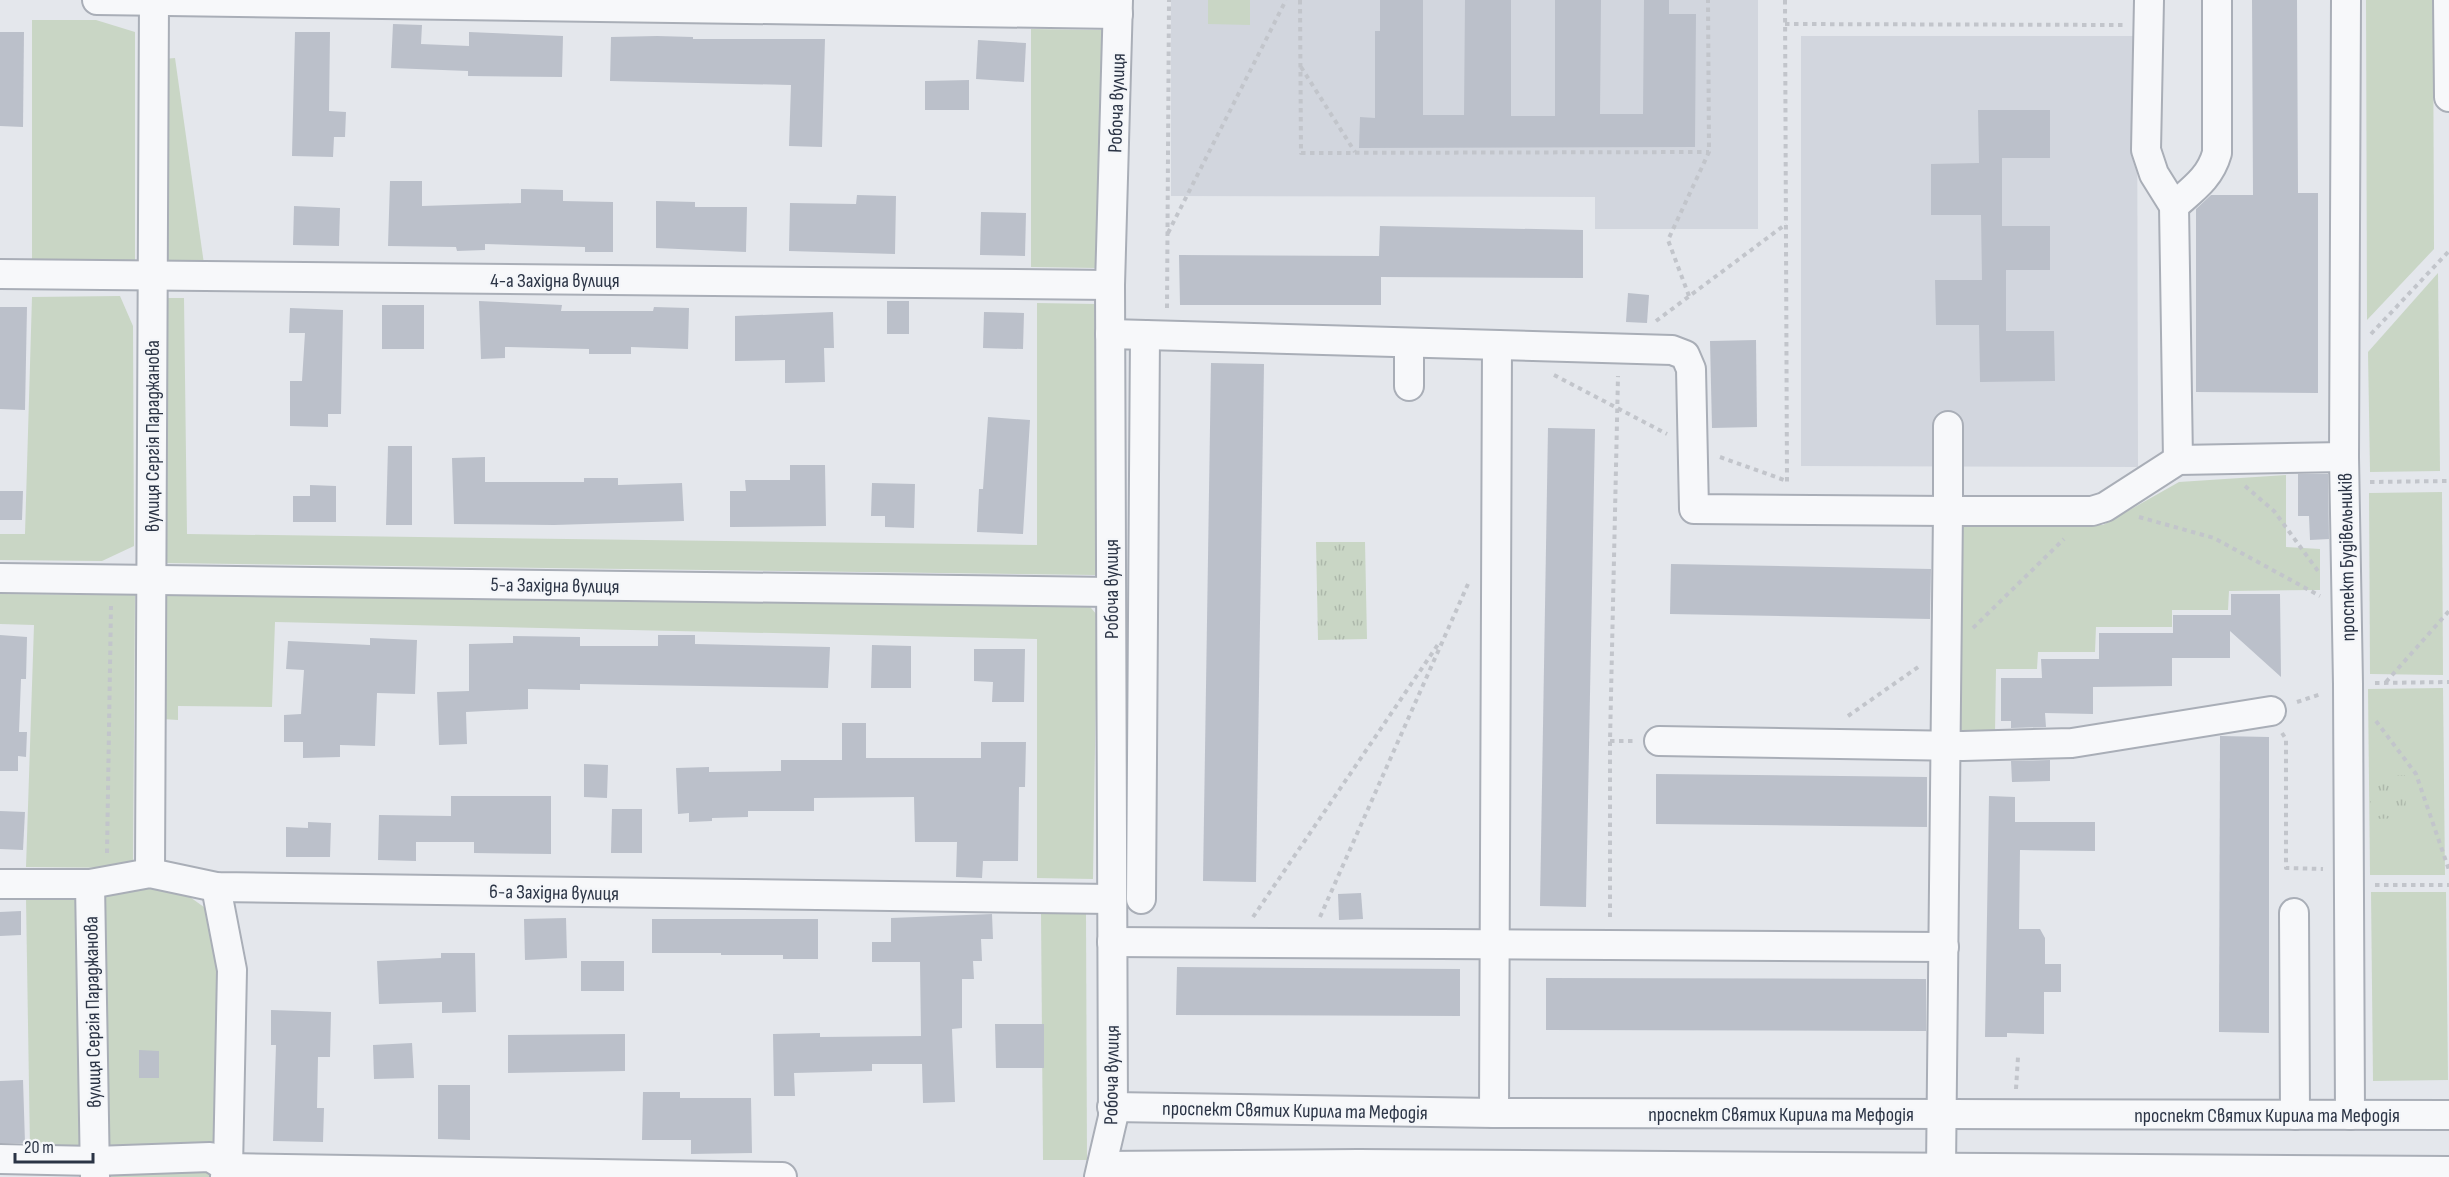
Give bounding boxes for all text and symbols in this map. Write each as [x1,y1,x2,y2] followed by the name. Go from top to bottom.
[1103,53,1131,153] street label: Робоча вулиця
[490,269,620,293] street label: 4-а Західна вулиця
[141,340,165,532] street label: вулиця Сергія Параджанова
[2334,472,2360,642] street label: проспект Будівельників
[1100,539,1124,639] street label: Робоча вулиця
[490,573,620,599] street label: 5-а Західна вулиця
[489,880,619,906] street label: 6-а Західна вулиця
[79,916,107,1108] street label: вулиця Сергія Параджанова
[1099,1025,1125,1125] street label: Робоча вулиця
[1162,1097,1428,1125] street label: проспект Святих Кирила та Мефодія
[1648,1103,1914,1127] street label: проспект Святих Кирила та Мефодія
[2134,1104,2400,1128] street label: проспект Святих Кирила та Мефодія
[15,1126,93,1164] scale bar
[24,1137,54,1158] text: 20 m

